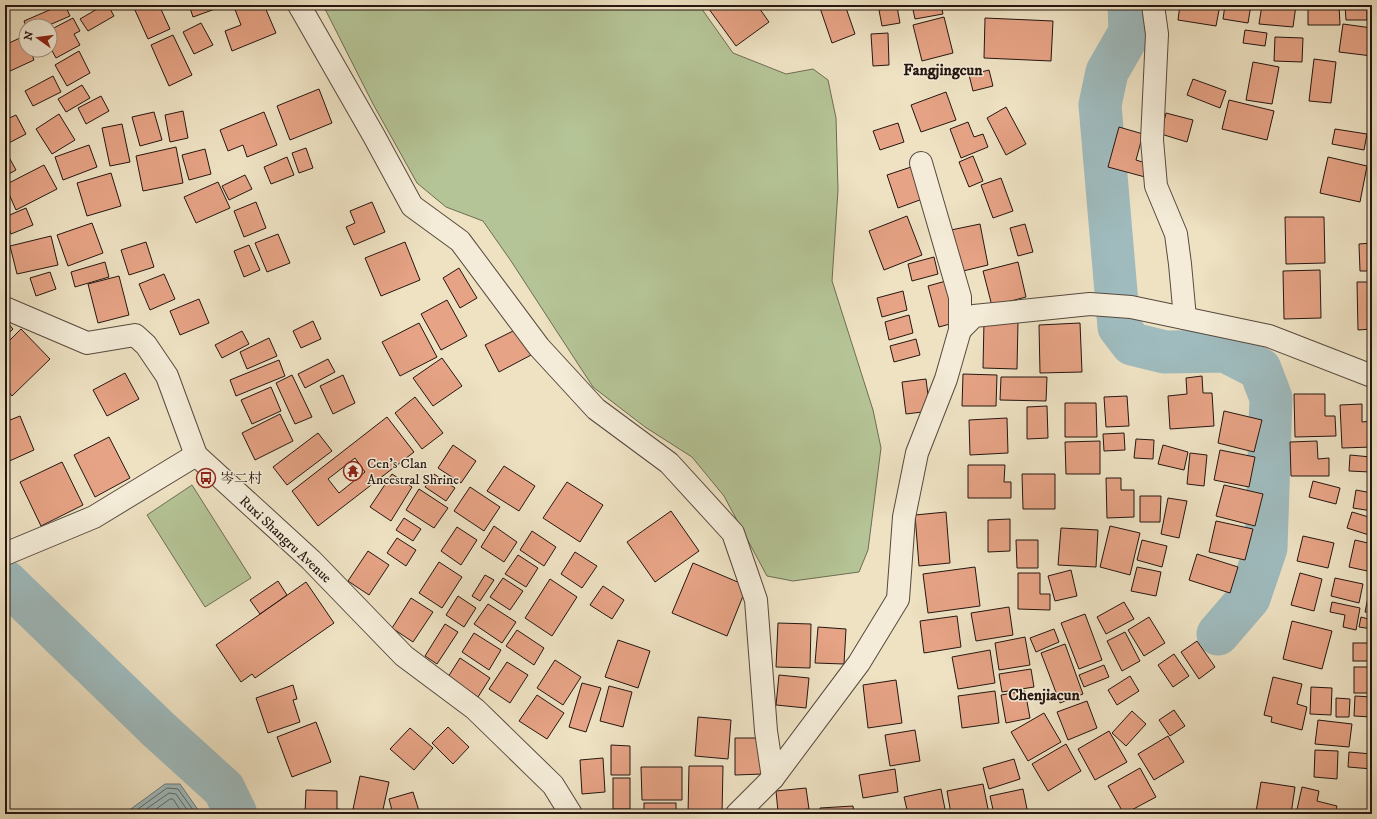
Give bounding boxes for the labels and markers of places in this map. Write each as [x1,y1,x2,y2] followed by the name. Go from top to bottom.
[367,455,459,489] place label: Cen's Clan Ancestral Shrine
[342,460,364,482] temple icon: Cen's Clan Ancestral Shrine
[195,467,217,489] bus stop icon: 岑二村
[220,470,262,488] place label: 岑二村

